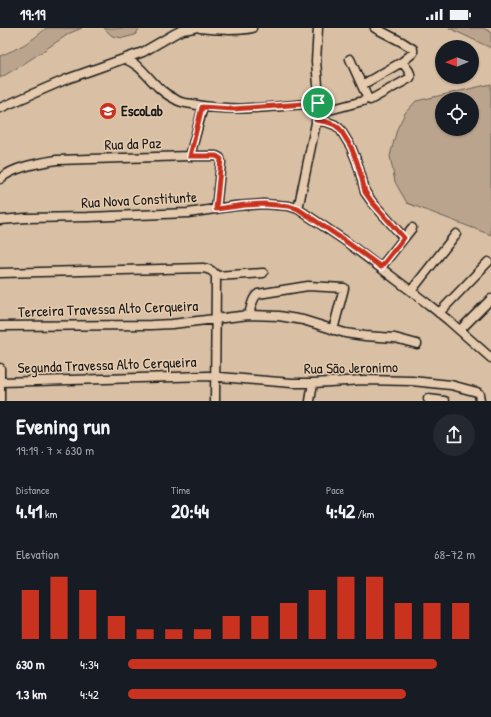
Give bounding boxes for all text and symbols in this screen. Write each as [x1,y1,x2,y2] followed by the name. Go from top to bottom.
[20,4,45,25] text: 19:19
[435,40,479,84] north arrow
[435,40,479,136] map controls
[301,86,335,120] pin
[307,92,329,114] icon: arrive
[435,92,479,136] button: locate
[121,100,163,121] place label: EscoLab
[98,101,118,121] school or university icon: EscoLab
[104,132,162,155] street label: Rua da Paz
[81,186,197,213] street label: Rua Nova Constitunte
[17,295,199,322] street label: Terceira Travessa Alto Cerqueira
[17,351,197,378] street label: Segunda Travessa Alto Cerqueira
[304,356,398,379] street label: Rua São Jeronimo
[16,411,110,441] text: Evening run
[433,414,475,456] button: share
[16,441,94,459] text: 19:19 · 7 × 630 m
[16,483,50,497] text: Distance
[171,483,190,497] text: Time
[326,483,344,497] text: Pace
[16,497,43,524] text: 4.41
[171,497,209,524] text: 20:44
[326,497,355,524] text: 4:42
[43,507,57,521] text: km
[355,507,374,521] text: /km
[16,545,59,563] text: Elevation
[434,545,475,563] text: 68–72 m
[16,655,45,673] text: 630 m
[80,655,99,673] text: 4:34
[16,685,47,703] text: 1.3 km
[80,685,99,703] text: 4:42

